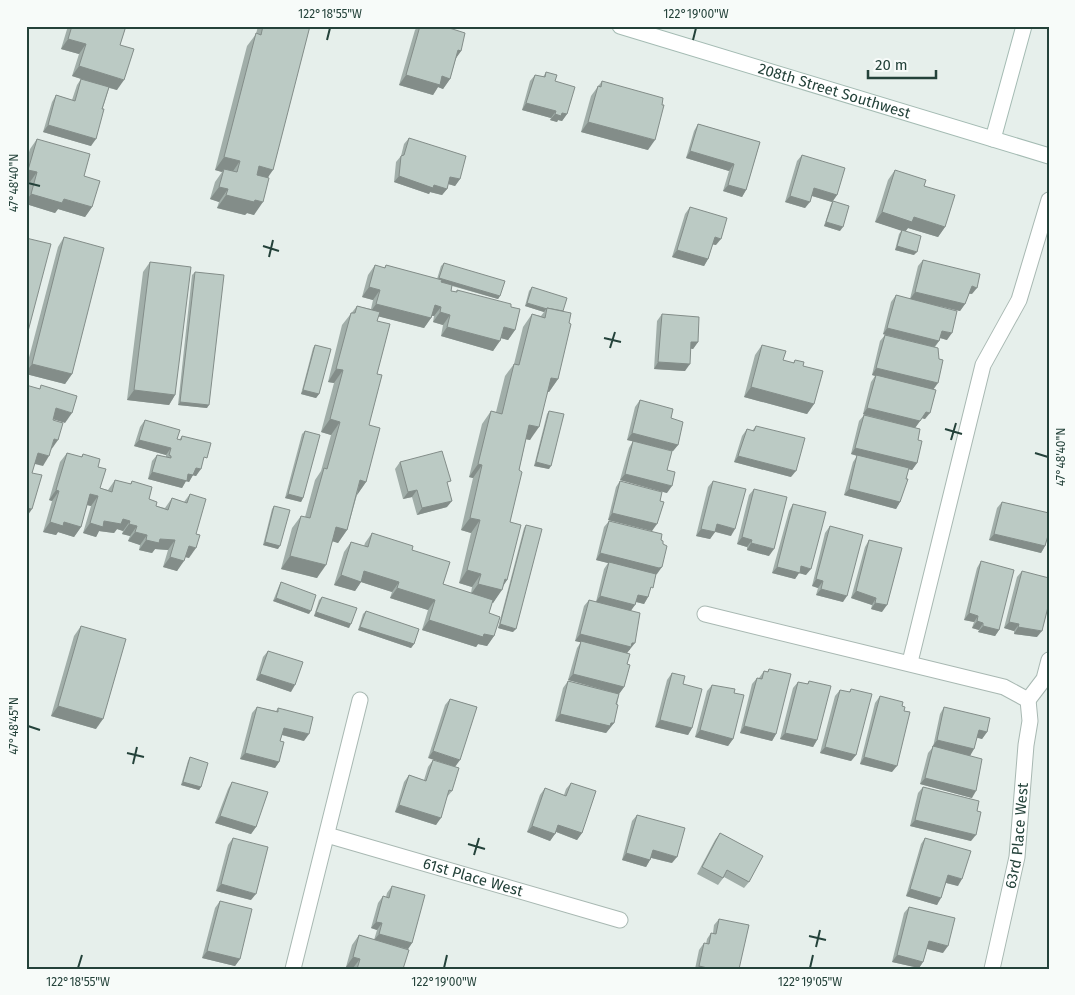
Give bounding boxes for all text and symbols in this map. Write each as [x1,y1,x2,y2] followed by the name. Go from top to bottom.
[298,7,362,21] text: 122°18'55"W
[663,7,729,21] text: 122°19'00"W
[868,48,935,80] scale bar
[875,56,908,74] text: 20 m
[756,59,913,123] street label: 208th Street Southwest
[7,154,21,212] text: 47°48'40"N
[1054,428,1068,486] text: 47°48'40"N
[7,697,21,755] text: 47°48'45"N
[1001,781,1032,890] street label: 63rd Place West
[421,854,526,901] street label: 61st Place West
[46,975,110,989] text: 122°18'55"W
[411,975,477,989] text: 122°19'00"W
[778,975,842,989] text: 122°19'05"W

